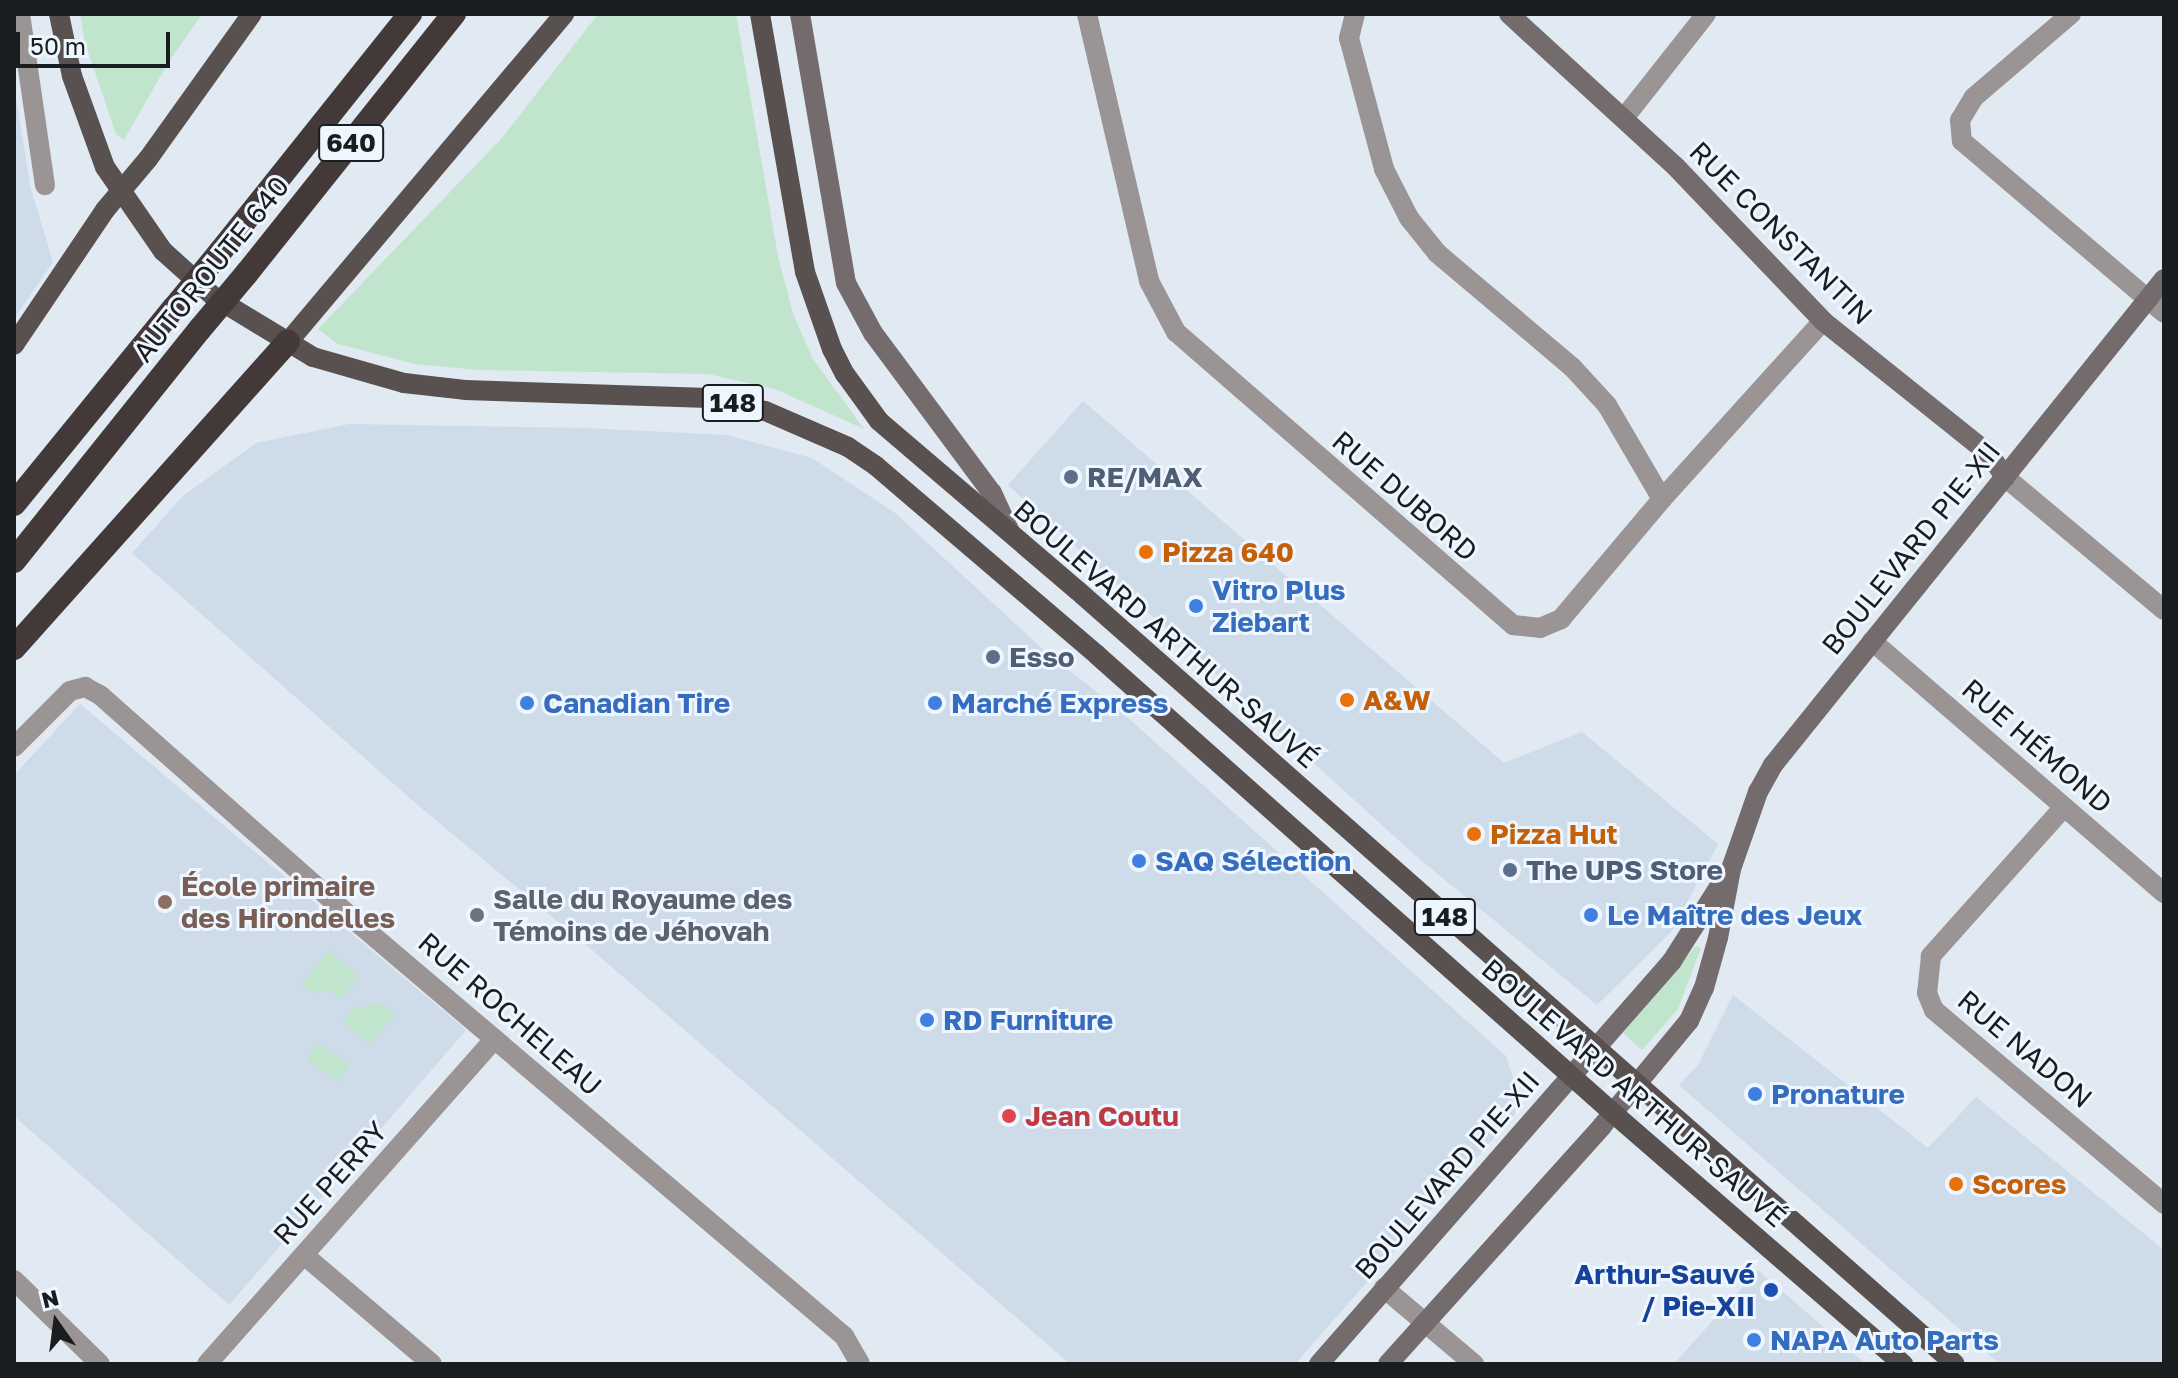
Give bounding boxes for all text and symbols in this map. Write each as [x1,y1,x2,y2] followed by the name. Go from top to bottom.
[20,16,174,66] scale bar
[30,31,86,60] text: 50 m
[317,121,385,165] road number: 640
[1683,135,1879,331] street label: RUE CONSTANTIN
[126,169,296,369] street label: AUTOROUTE 640
[701,381,765,425] road number: 148
[1326,424,1484,568] street label: RUE DUBORD
[1815,435,2007,661] street label: BOULEVARD PIE-XII
[1087,460,1203,494] place label: RE/MAX
[1062,468,1080,486] marker: RE/MAX
[1007,493,1325,775] street label: BOULEVARD ARTHUR-SAUVÉ
[1162,535,1294,569] place label: Pizza 640
[1137,543,1155,561] marker: Pizza 640
[1212,573,1346,639] place label: Vitro Plus Ziebart
[1187,597,1205,615] marker: Vitro Plus Ziebart
[1009,640,1075,674] place label: Esso
[984,648,1002,666] marker: Esso
[1955,672,2119,820] street label: RUE HÉMOND
[1363,683,1431,717] place label: A&W
[543,686,730,720] place label: Canadian Tire
[951,686,1169,720] place label: Marché Express
[1338,691,1356,709] marker: A&W
[518,694,536,712] marker: Canadian Tire
[926,694,944,712] marker: Marché Express
[1490,817,1618,851] place label: Pizza Hut
[1465,825,1483,843] marker: Pizza Hut
[1155,844,1351,878] place label: SAQ Sélection
[1130,852,1148,870] marker: SAQ Sélection
[1526,853,1723,887] place label: The UPS Store
[1501,861,1519,879] marker: The UPS Store
[181,869,395,935] place label: École primaire des Hirondelles
[493,882,792,948] place label: Salle du Royaume des Témoins de Jéhovah
[156,893,174,911] marker: École primaire des Hirondelles
[1413,895,1477,939] road number: 148
[1607,898,1862,932] place label: Le Maître des Jeux
[468,906,486,924] marker: Salle du Royaume des Témoins de Jéhovah
[1582,906,1600,924] marker: Le Maître des Jeux
[411,925,609,1103] street label: RUE ROCHELEAU
[1475,952,1793,1234] street label: BOULEVARD ARTHUR-SAUVÉ
[1951,983,2099,1115] street label: RUE NADON
[943,1003,1113,1037] place label: RD Furniture
[918,1011,936,1029] marker: RD Furniture
[1348,1064,1546,1286] street label: BOULEVARD PIE-XII
[1771,1077,1905,1111] place label: Pronature
[1746,1085,1764,1103] marker: Pronature
[1025,1099,1179,1133] place label: Jean Coutu
[1000,1107,1018,1125] marker: Jean Coutu
[266,1115,394,1251] street label: RUE PERRY
[1972,1167,2066,1201] place label: Scores
[1947,1175,1965,1193] marker: Scores
[1574,1257,1755,1323] place label: Arthur-Sauvé / Pie-XII
[1762,1281,1780,1299] marker: Arthur-Sauvé / Pie-XII
[16,1282,96,1362] north arrow
[39,1283,61,1313] text: N
[1770,1323,1999,1357] place label: NAPA Auto Parts
[1745,1331,1763,1349] marker: NAPA Auto Parts

